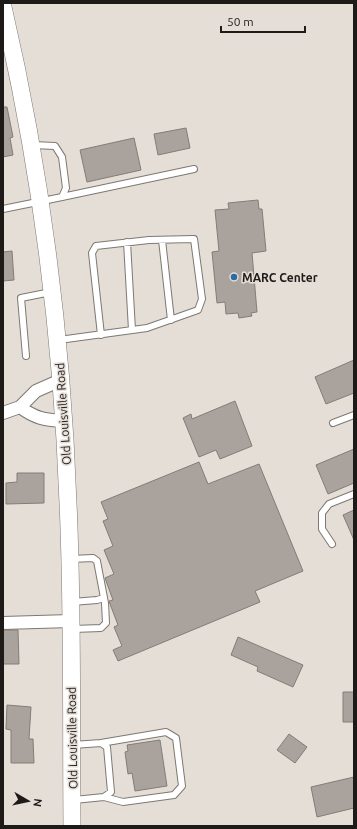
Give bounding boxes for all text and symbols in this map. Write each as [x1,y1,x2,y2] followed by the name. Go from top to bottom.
[221,8,305,34] scale bar
[227,15,254,28] text: 50 m
[242,271,318,284] place label: MARC Center
[229,272,239,282] marker: MARC Center
[53,362,73,466] street label: Old Louisville Road
[65,687,79,789] street label: Old Louisville Road
[8,781,48,821] north arrow
[31,798,44,808] text: N

